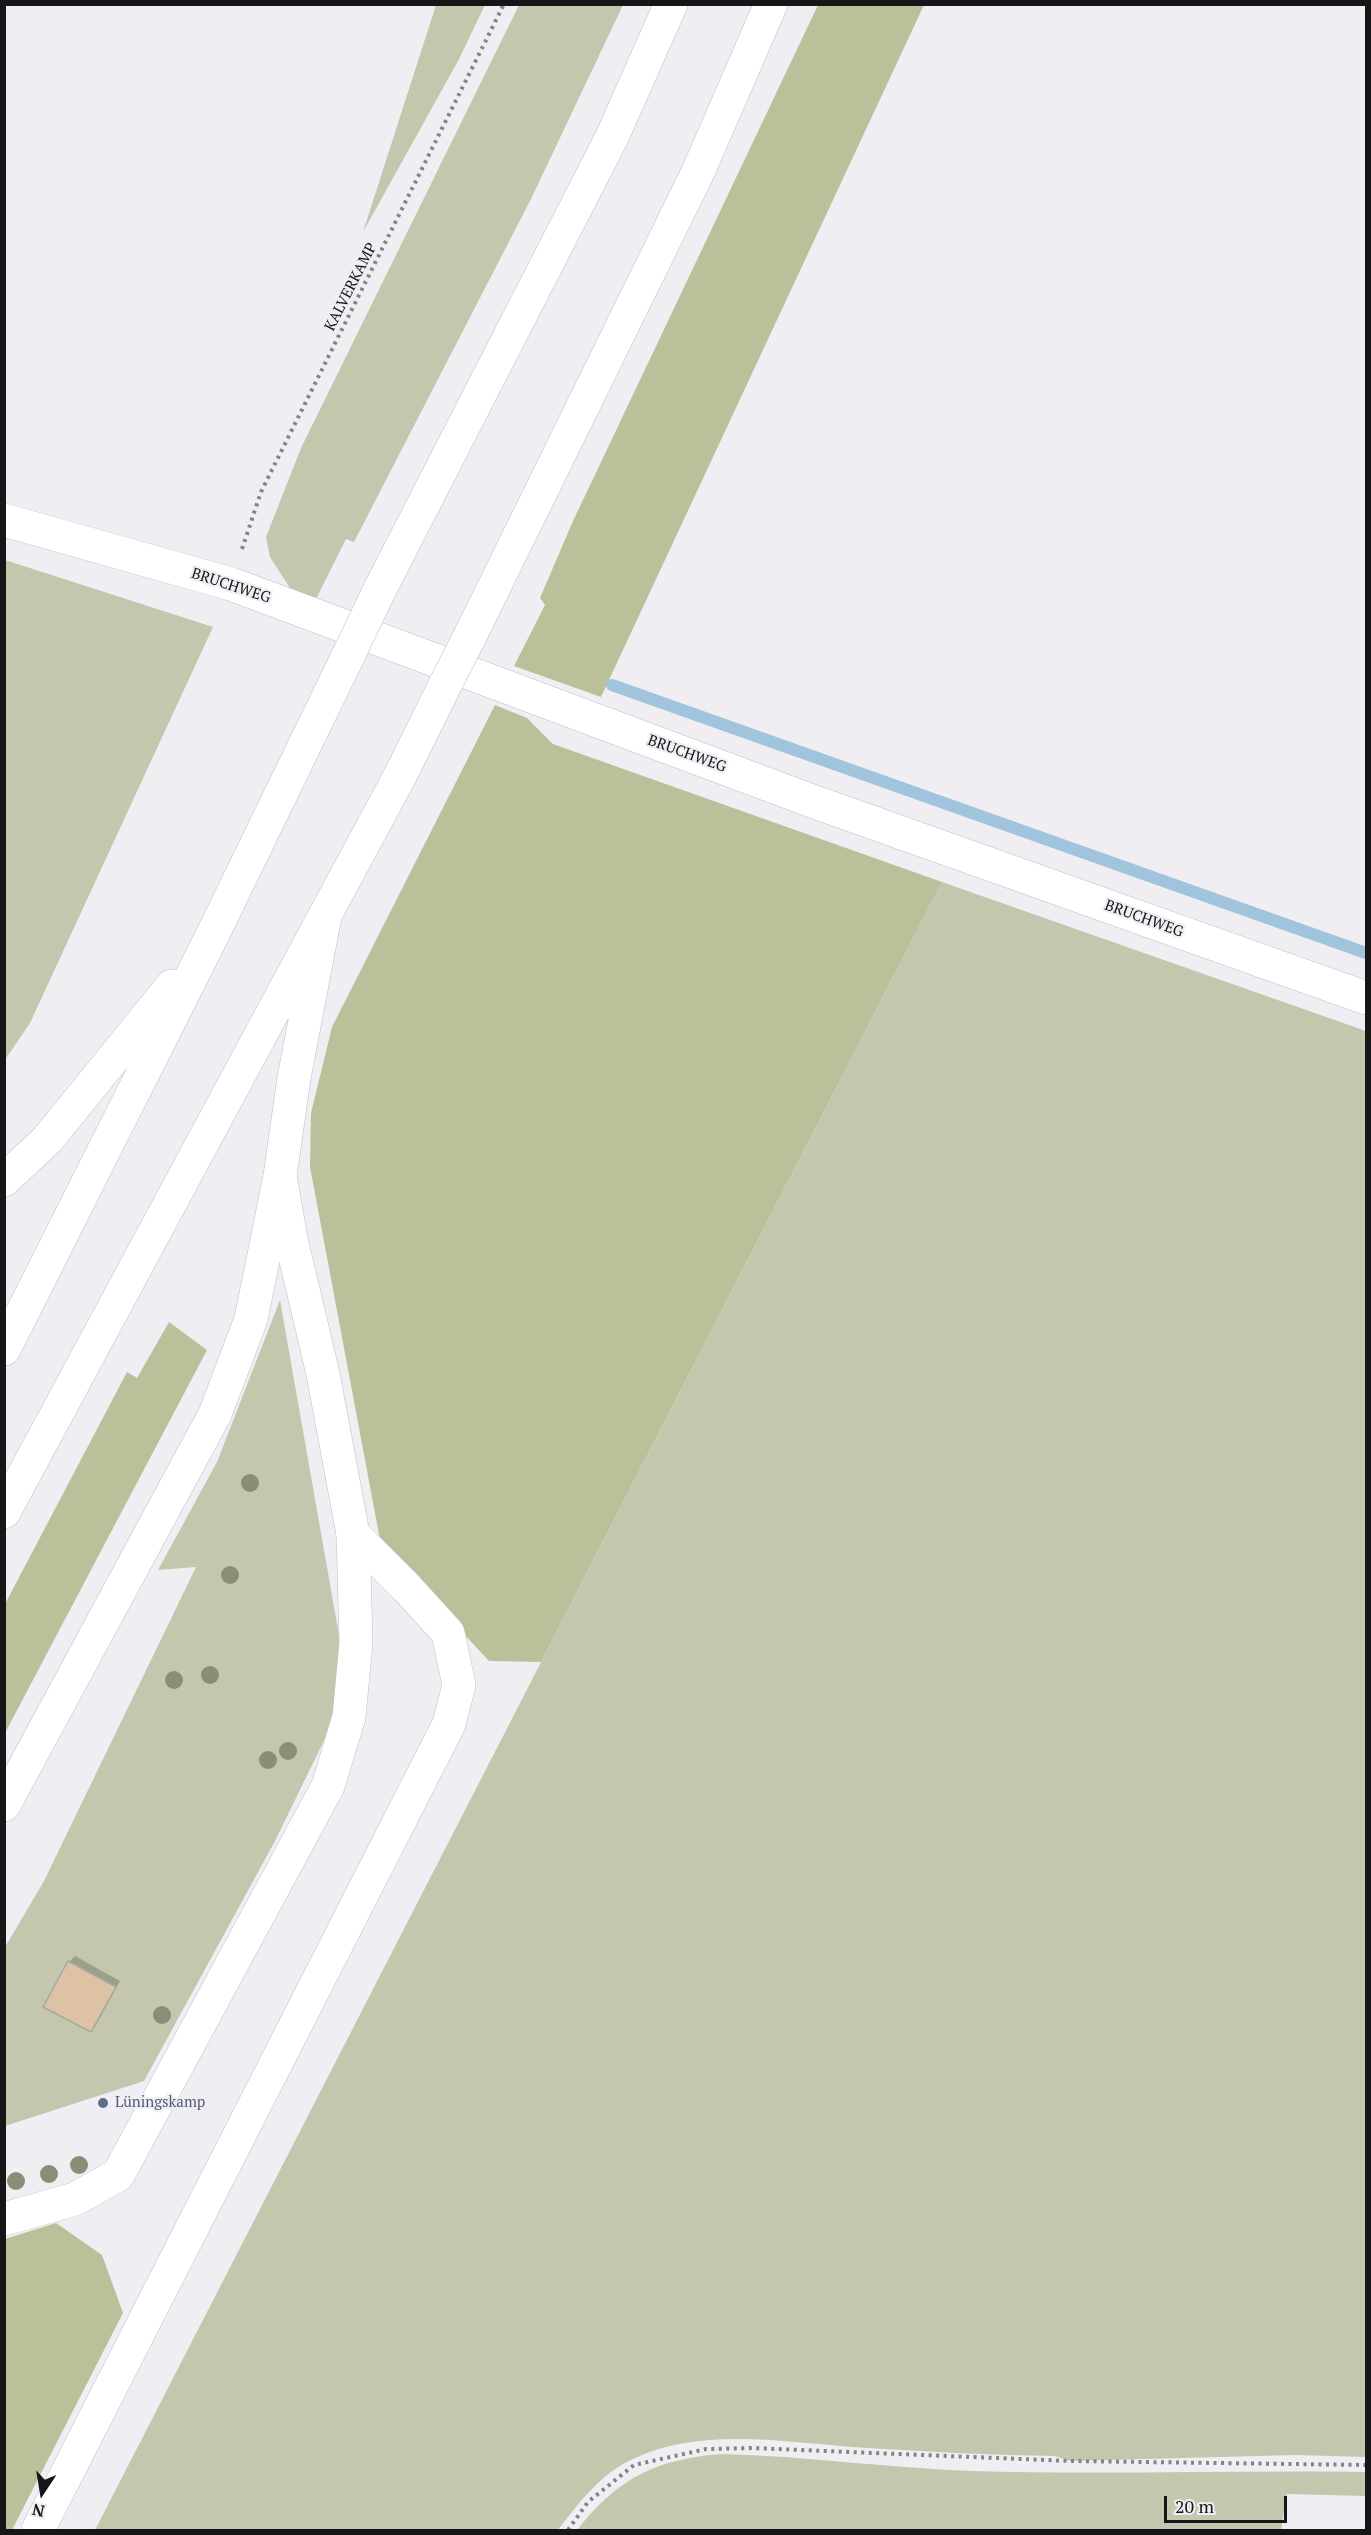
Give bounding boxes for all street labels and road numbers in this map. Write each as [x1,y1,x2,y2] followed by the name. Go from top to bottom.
[321,240,381,334] street label: KALVERKAMP
[189,565,273,607] street label: BRUCHWEG
[645,731,729,777] street label: BRUCHWEG
[1102,896,1186,942] street label: BRUCHWEG

